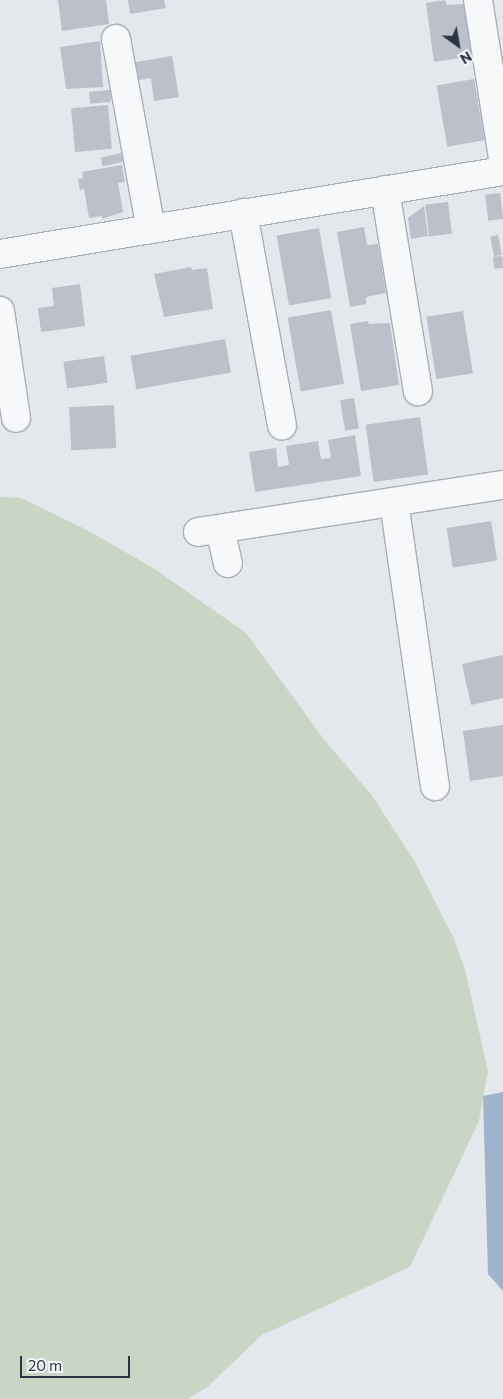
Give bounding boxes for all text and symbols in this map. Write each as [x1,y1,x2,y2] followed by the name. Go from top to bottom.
[433,20,483,70] north arrow
[457,48,475,68] text: N
[22,1346,132,1378] scale bar
[28,1356,62,1374] text: 20 m

